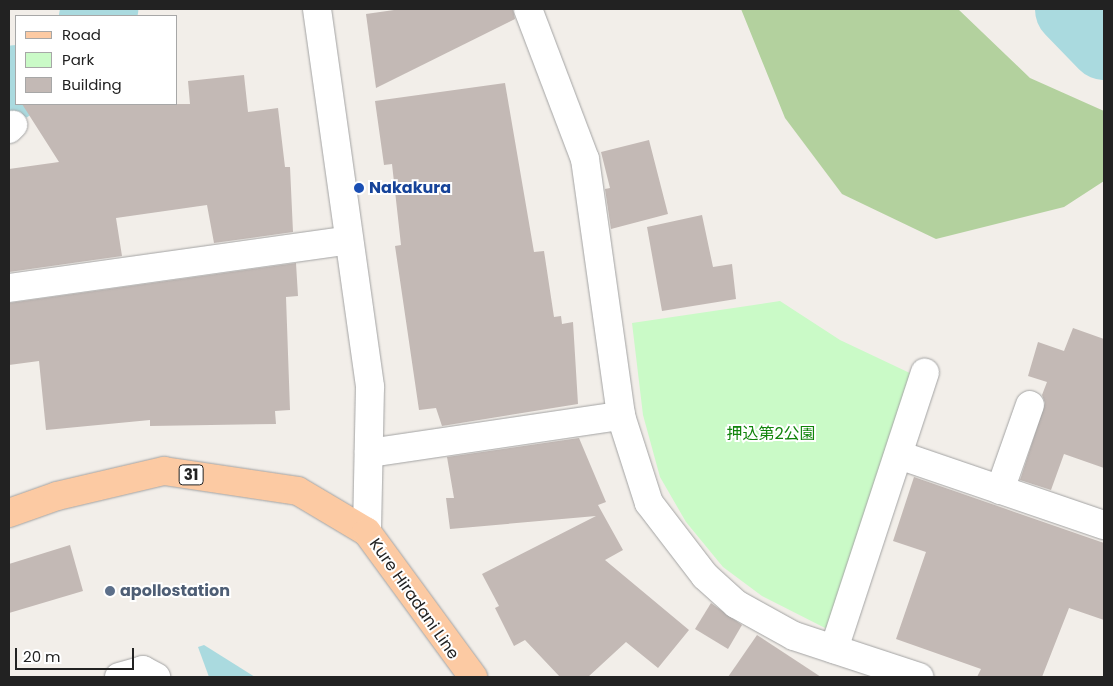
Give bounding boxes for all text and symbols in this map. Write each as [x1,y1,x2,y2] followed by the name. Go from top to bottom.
[15,15,178,105] legend
[62,24,101,45] text: Road
[62,49,94,70] text: Park
[62,74,122,95] text: Building
[369,178,451,198] place label: Nakakura
[353,182,365,194] marker: Nakakura
[726,424,816,444] park label: 押込第2公園
[178,462,204,488] road number: 31
[365,535,463,663] street label: Kure Hiradani Line
[120,581,230,601] place label: apollostation
[104,585,116,597] marker: apollostation
[18,638,136,670] scale bar
[23,646,61,667] text: 20 m

